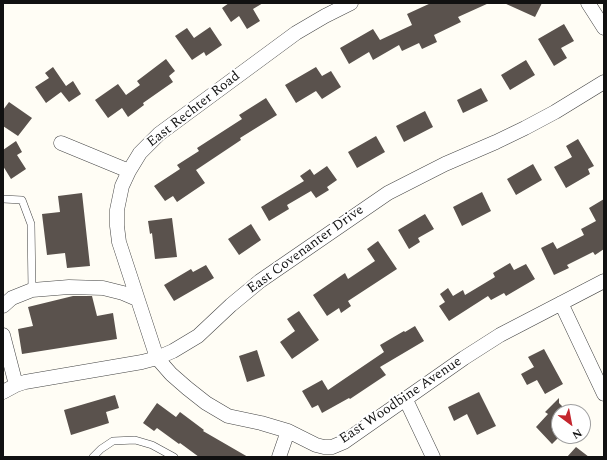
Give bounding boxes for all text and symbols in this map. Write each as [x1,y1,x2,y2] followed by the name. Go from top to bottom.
[144,68,244,152] street label: East Rechter Road
[245,202,367,298] street label: East Covenanter Drive
[337,354,465,448] street label: East Woodbine Avenue
[551,404,591,444] north arrow
[569,424,585,443] text: N

